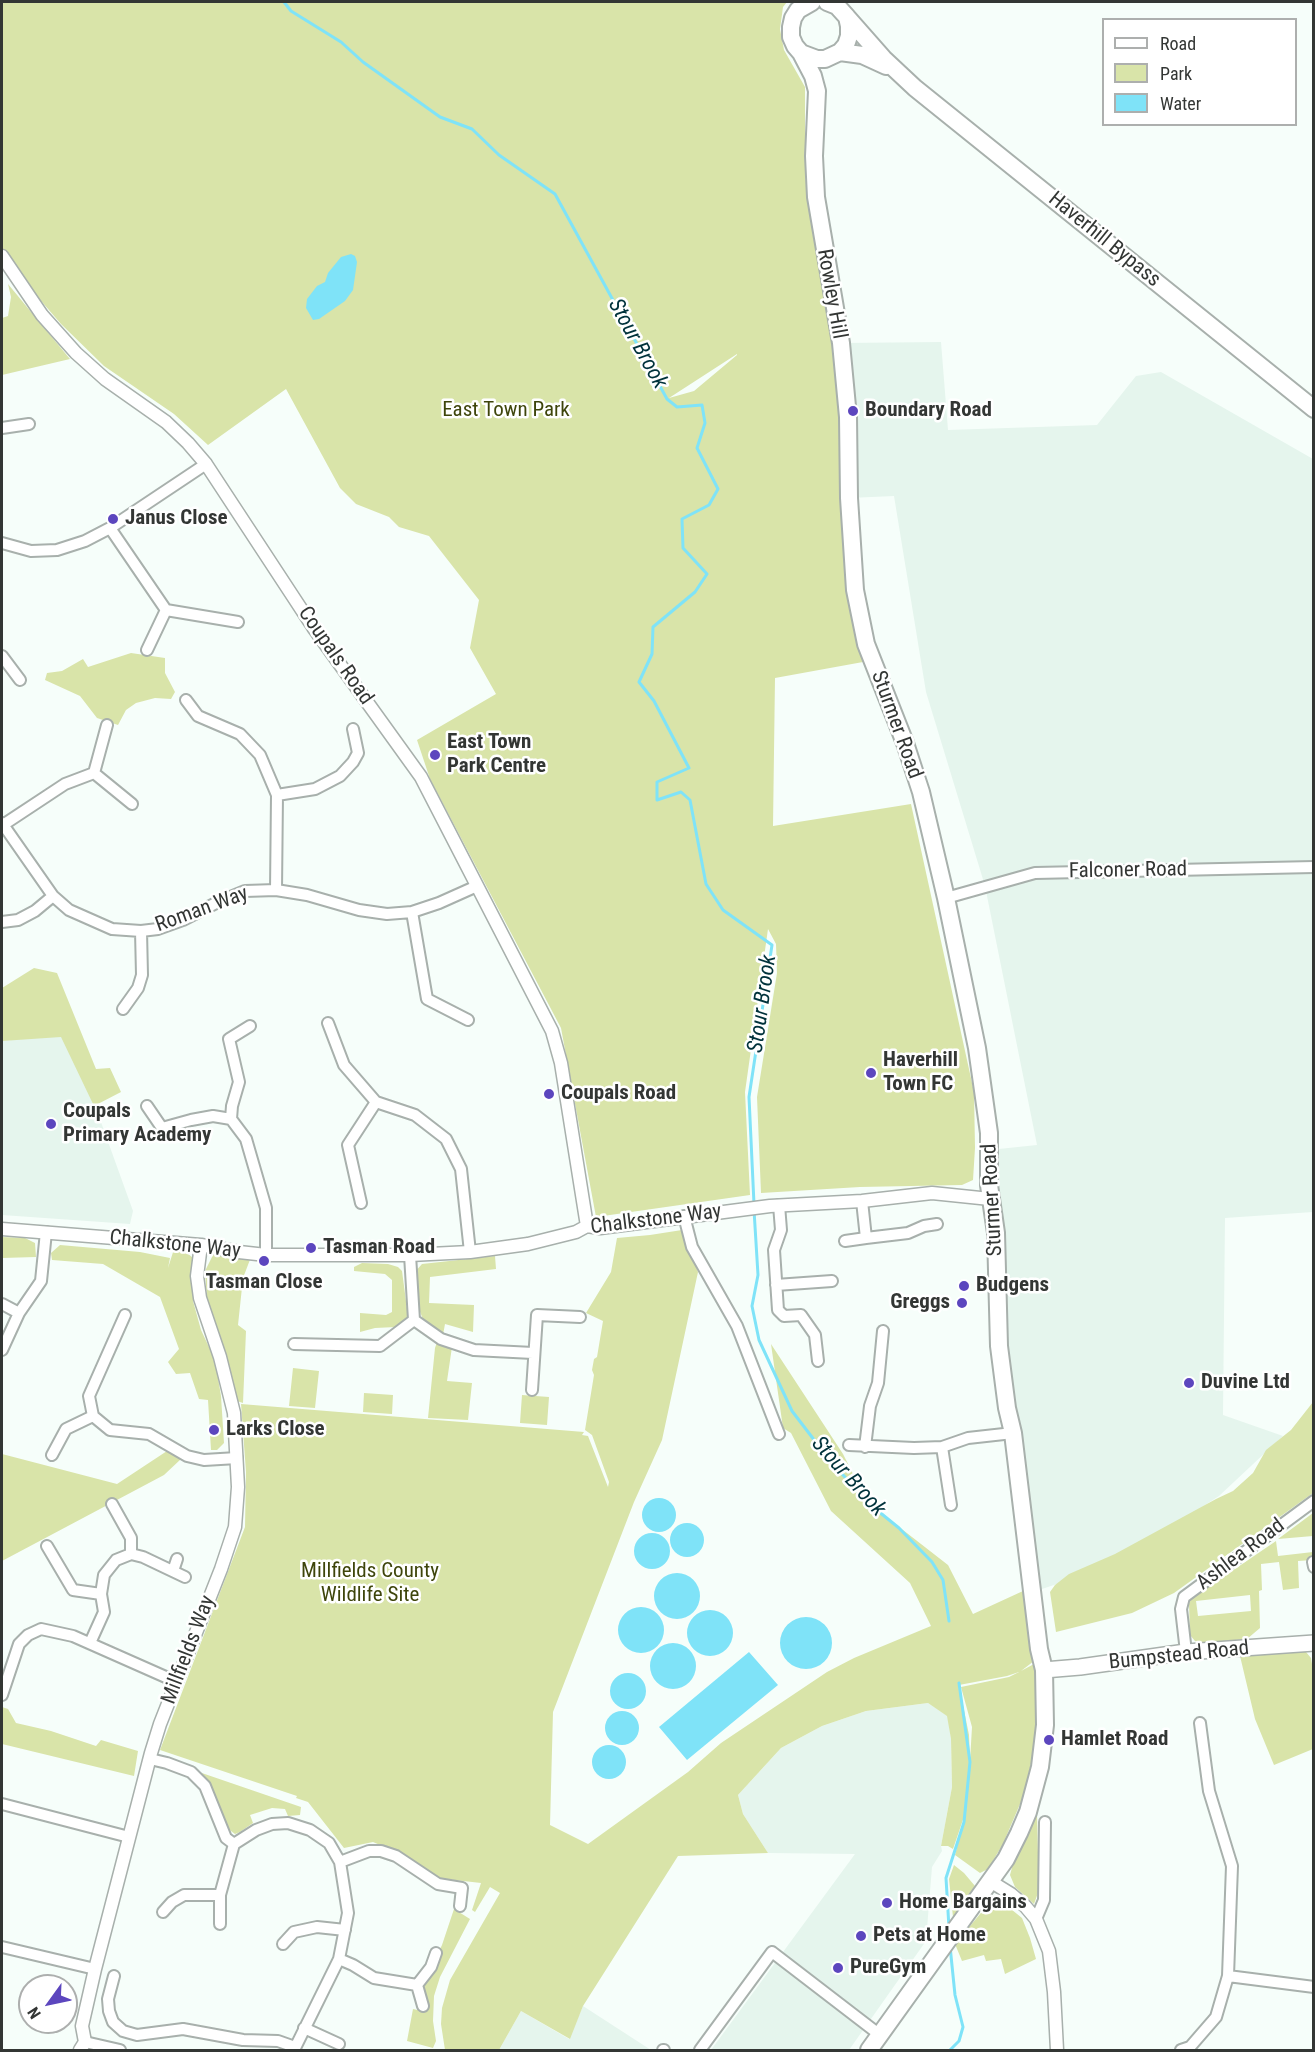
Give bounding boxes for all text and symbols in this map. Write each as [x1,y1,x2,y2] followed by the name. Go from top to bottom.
[1102,18,1297,126] legend
[1160,33,1196,54] text: Road
[1160,63,1192,84] text: Park
[1160,93,1201,114] text: Water
[1043,187,1165,293] street label: Haverhill Bypass
[811,247,851,341] street label: Rowley Hill
[602,294,672,394] water label: Stour Brook
[442,398,570,424] park label: East Town Park
[865,398,992,424] place label: Boundary Road
[846,404,860,418] marker: Boundary Road
[125,506,228,532] place label: Janus Close
[106,512,120,526] marker: Janus Close
[292,602,378,710] street label: Coupals Road
[865,668,927,782] street label: Sturmer Road
[447,730,546,780] place label: East Town Park Centre
[428,748,442,762] marker: East Town Park Centre
[1069,857,1187,885] street label: Falconer Road
[152,882,252,938] street label: Roman Way
[743,953,783,1055] water label: Stour Brook
[883,1048,958,1098] place label: Haverhill Town FC
[864,1066,878,1080] marker: Haverhill Town FC
[561,1081,676,1107] place label: Coupals Road
[542,1087,556,1101] marker: Coupals Road
[63,1099,211,1149] place label: Coupals Primary Academy
[44,1117,58,1131] marker: Coupals Primary Academy
[977,1143,1009,1257] street label: Sturmer Road
[589,1199,723,1241] street label: Chalkstone Way
[108,1226,242,1264] street label: Chalkstone Way
[323,1235,435,1261] place label: Tasman Road
[304,1241,318,1255] marker: Tasman Road
[257,1254,271,1268] marker: Tasman Close
[205,1270,323,1296] place label: Tasman Close
[976,1273,1049,1299] place label: Budgens
[957,1279,971,1293] marker: Budgens
[890,1290,950,1316] place label: Greggs
[955,1296,969,1310] marker: Greggs
[1201,1370,1290,1396] place label: Duvine Ltd
[1182,1376,1196,1390] marker: Duvine Ltd
[226,1417,325,1443] place label: Larks Close
[207,1423,221,1437] marker: Larks Close
[805,1432,891,1522] water label: Stour Brook
[1192,1514,1290,1596] street label: Ashlea Road
[301,1559,439,1609] park label: Millfields County Wildlife Site
[157,1592,221,1708] street label: Millfields Way
[1108,1636,1250,1676] street label: Bumpstead Road
[1061,1727,1168,1753] place label: Hamlet Road
[1042,1733,1056,1747] marker: Hamlet Road
[899,1890,1027,1916] place label: Home Bargains
[880,1896,894,1910] marker: Home Bargains
[873,1923,986,1949] place label: Pets at Home
[854,1929,868,1943] marker: Pets at Home
[850,1955,926,1981] place label: PureGym
[831,1961,845,1975] marker: PureGym
[18,1974,78,2034] north arrow
[24,2004,45,2022] text: N

